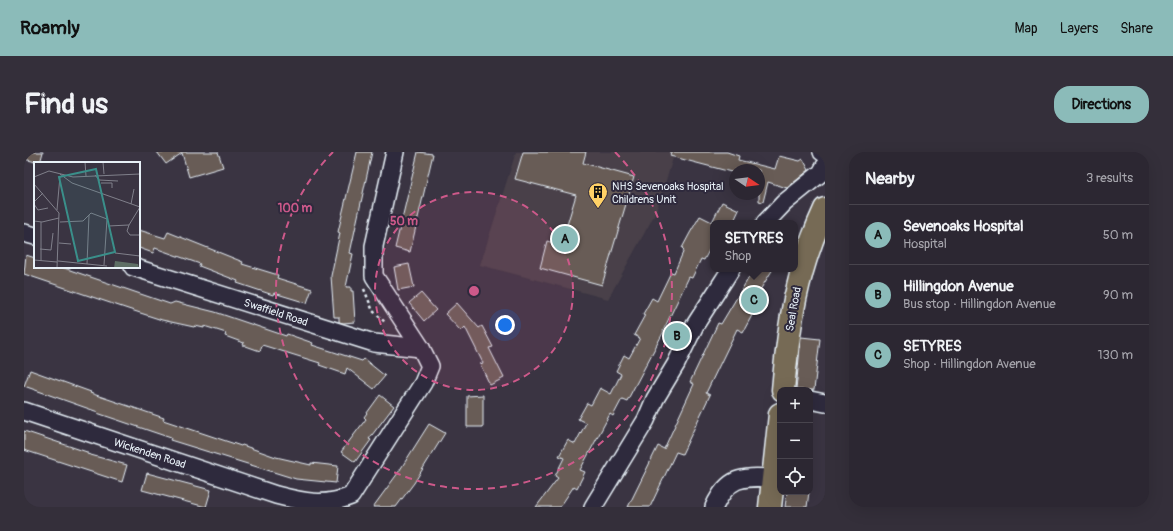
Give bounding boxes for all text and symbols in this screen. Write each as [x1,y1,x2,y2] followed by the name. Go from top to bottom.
[20,16,80,40] text: Roamly
[1015,20,1038,37] text: Map
[1060,20,1098,37] text: Layers
[1120,20,1153,37] text: Share
[1054,86,1149,123] button: Directions
[24,87,108,122] text: Find us
[34,162,140,268] inset map
[729,164,765,200] north arrow
[865,168,914,189] text: Nearby
[1086,170,1133,186] text: 3 results
[612,180,724,206] place label: NHS Sevenoaks Hospital Childrens Unit
[587,181,609,209] building icon: NHS Sevenoaks Hospital Childrens Unit
[278,201,313,216] text: 100 m
[390,214,418,229] text: 50 m
[903,217,1024,236] text: Sevenoaks Hospital
[710,220,798,272] popup
[552,224,578,254] pin: A
[874,227,882,243] text: A
[1103,227,1133,243] text: 50 m
[725,229,783,248] text: SETYRES
[903,236,947,252] text: Hospital
[725,248,752,264] text: Shop
[903,277,1014,296] text: Hillingdon Avenue
[467,284,481,298] centre of rings
[741,285,767,315] pin: C
[783,286,804,332] street label: Seal Road
[874,287,882,303] text: B
[1103,287,1133,303] text: 90 m
[242,296,310,329] street label: Swaffield Road
[903,296,1056,312] text: Bus stop · Hillingdon Avenue
[495,315,515,335] your location
[664,321,690,351] pin: B
[903,337,962,356] text: SETYRES
[874,347,882,363] text: C
[1097,347,1133,363] text: 130 m
[903,356,1036,372] text: Shop · Hillingdon Avenue
[777,387,813,495] map controls
[777,387,813,423] button: +
[777,423,813,459] button: −
[112,436,188,471] street label: Wickenden Road
[777,459,813,495] button: locate

